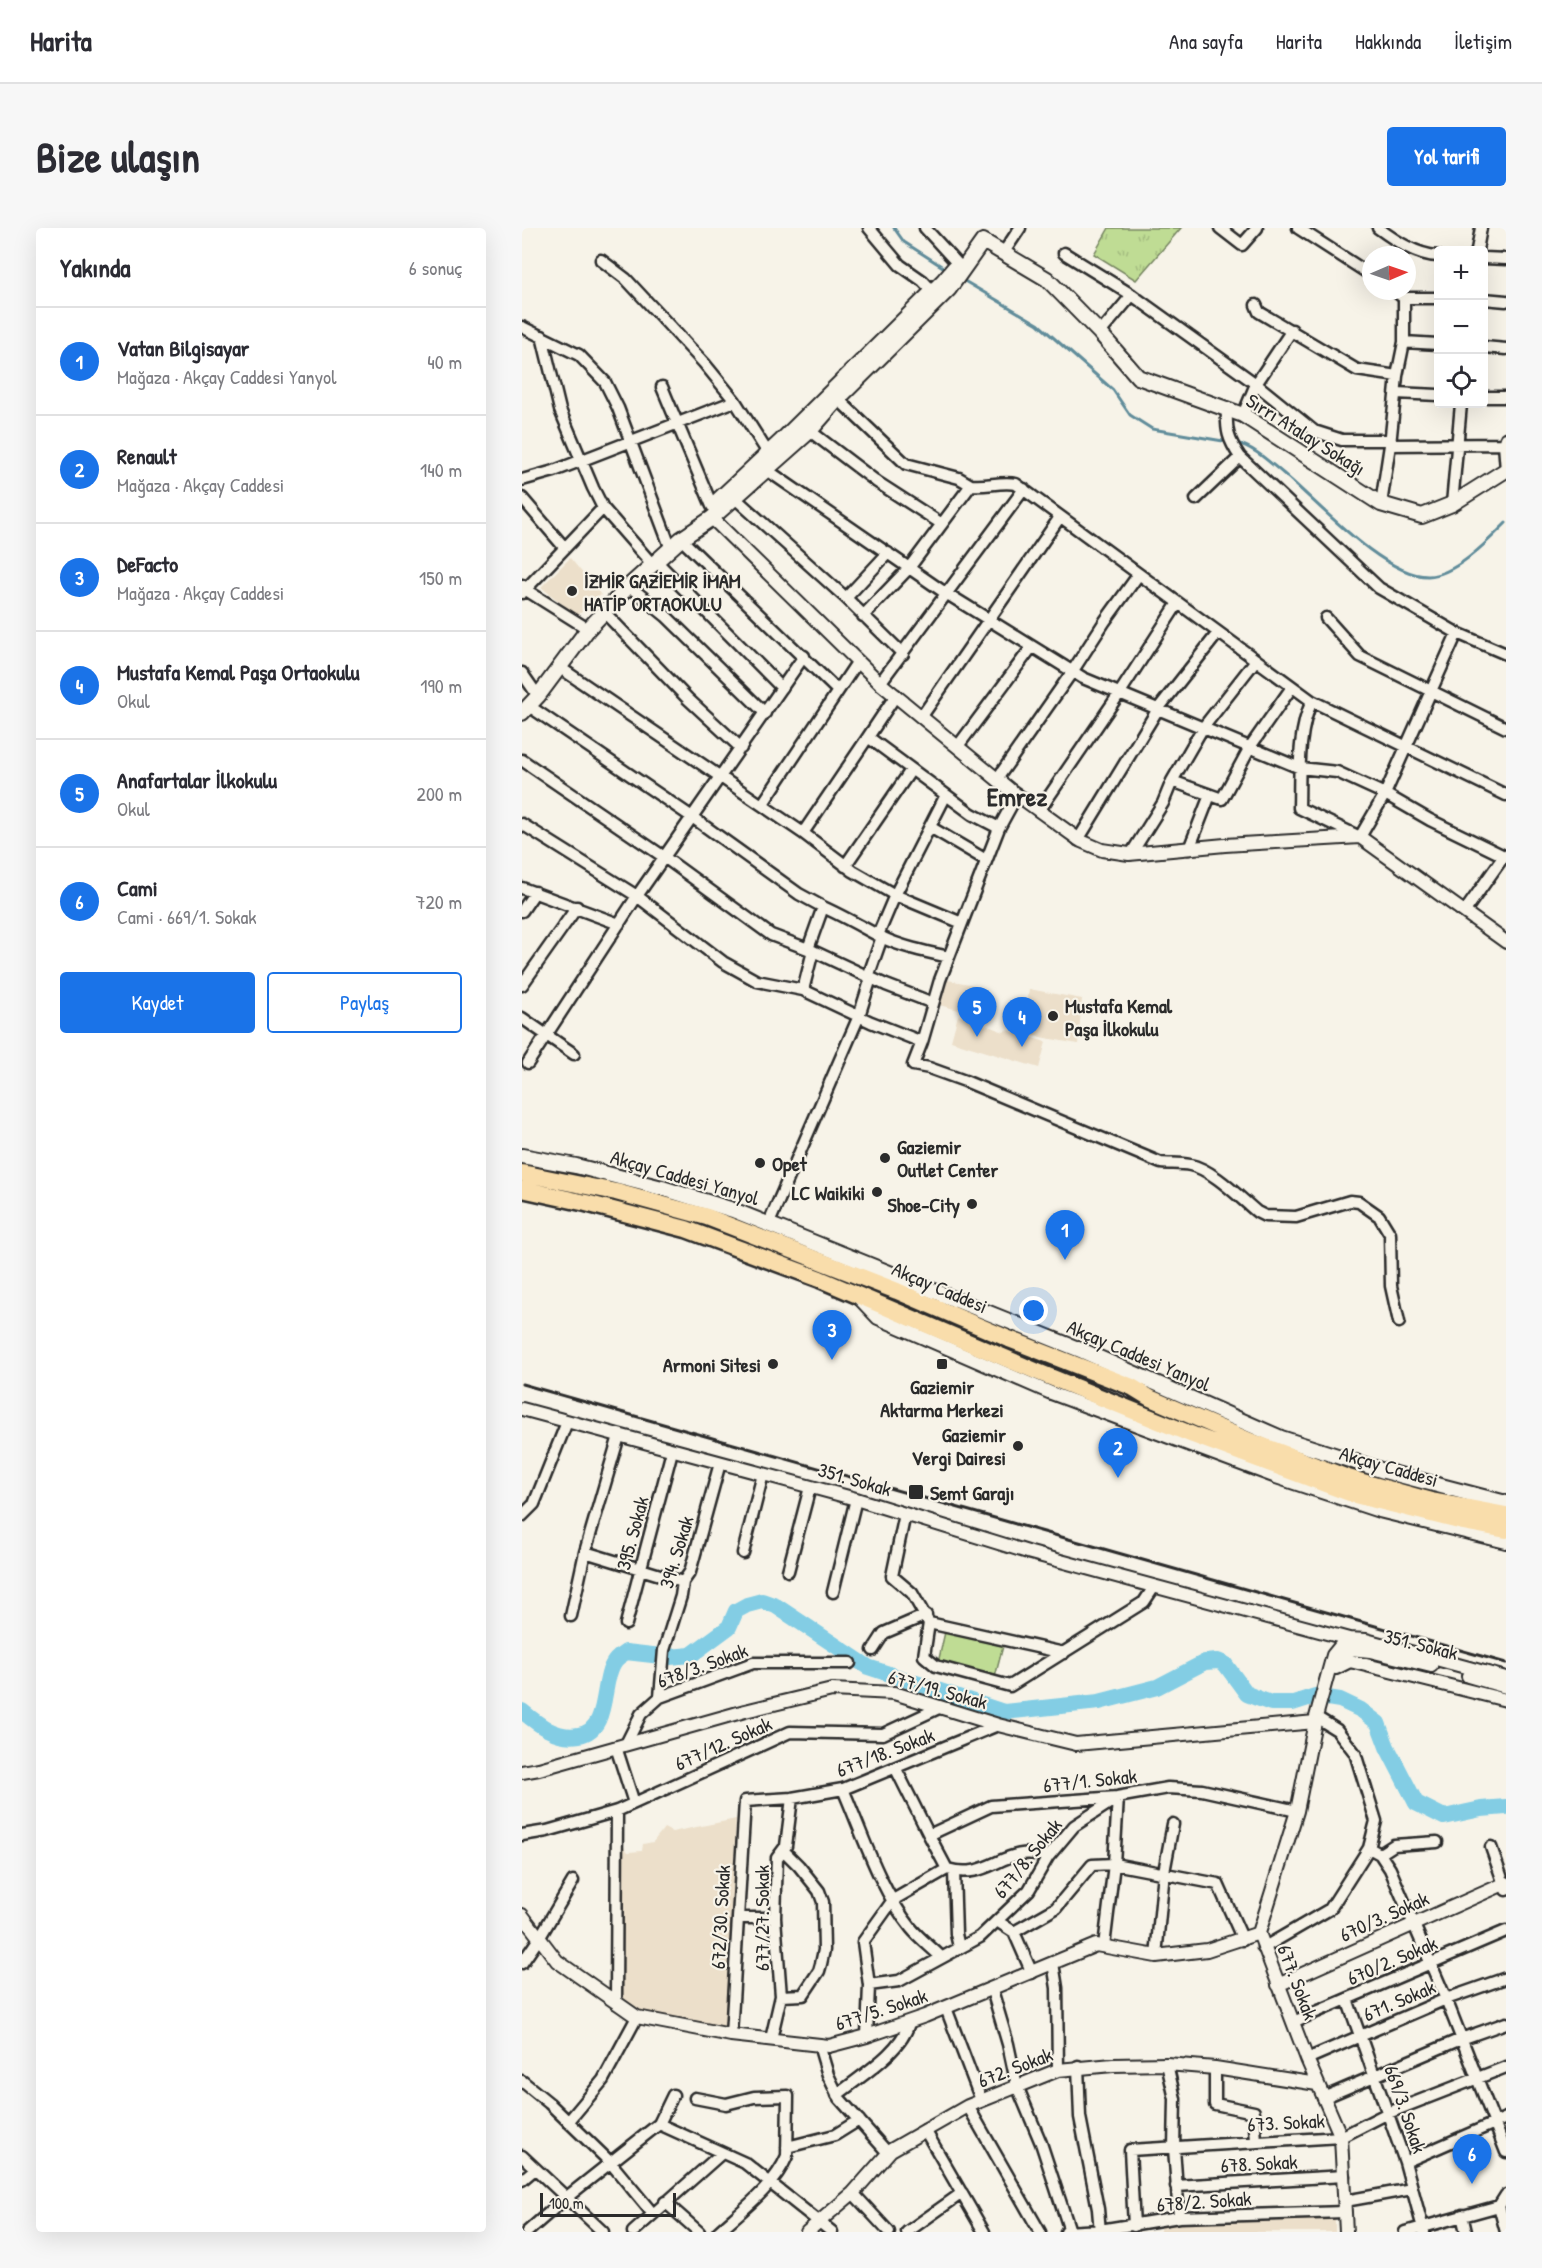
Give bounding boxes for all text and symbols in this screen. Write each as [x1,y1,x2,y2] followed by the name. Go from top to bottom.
[30,22,92,60] text: Harita
[1169,27,1243,56] text: Ana sayfa
[1276,27,1322,56] text: Harita
[1355,27,1421,56] text: Hakkında
[1454,27,1512,56] text: İletişim
[1387,127,1506,186] button: Yol tarifi
[36,128,200,185] text: Bize ulaşın
[1362,246,1416,300] north arrow
[1434,246,1488,408] map controls
[1434,246,1488,300] button: +
[60,250,130,285] text: Yakında
[409,254,462,281] text: 6 sonuç
[1434,300,1488,354] button: −
[117,333,249,363] text: Vatan Bilgisayar
[76,348,83,375] text: 1
[427,348,462,375] text: 40 m
[1434,354,1488,408] button: locate
[117,363,337,390] text: Mağaza · Akçay Caddesi Yanyol
[1241,387,1371,481] street label: Sırrı Atalay Sokağı
[117,441,177,471] text: Renault
[75,456,84,483] text: 2
[420,456,462,483] text: 140 m
[117,471,284,498] text: Mağaza · Akçay Caddesi
[117,549,178,579] text: DeFacto
[75,564,84,591] text: 3
[419,564,462,591] text: 150 m
[584,567,741,617] place label: İZMİR GAZİEMİR İMAM HATİP ORTAOKULU
[117,579,284,606] text: Mağaza · Akçay Caddesi
[565,584,579,598] marker: İZMİR GAZİEMİR İMAM HATİP ORTAOKULU
[117,657,360,687] text: Mustafa Kemal Paşa Ortaokulu
[76,672,83,699] text: 4
[420,672,462,699] text: 190 m
[117,687,150,714] text: Okul
[117,765,277,795] text: Anafartalar İlkokulu
[987,779,1047,814] district label: Emrez
[75,780,84,807] text: 5
[417,780,462,807] text: 200 m
[117,795,150,822] text: Okul
[117,873,158,903] text: Cami
[76,888,83,915] text: 6
[416,888,462,915] text: 720 m
[117,903,257,930] text: Cami · 669/1. Sokak
[60,972,255,1033] button: Kaydet
[267,972,462,1033] button: Paylaş
[958,988,996,1037] pin: 5
[1065,992,1173,1042] place label: Mustafa Kemal Paşa İlkokulu
[1002,998,1042,1047] pin: 4
[1046,1009,1060,1023] marker: Mustafa Kemal Paşa İlkokulu
[897,1133,999,1183] place label: Gaziemir Outlet Center
[608,1143,763,1211] street label: Akçay Caddesi Yanyol
[772,1150,808,1178] place label: Opet
[878,1151,892,1165] marker: Gaziemir Outlet Center
[753,1156,767,1170] marker: Opet
[792,1179,865,1206] place label: LC Waikiki
[870,1185,884,1199] marker: LC Waikiki
[888,1191,961,1219] place label: Shoe-City
[965,1197,979,1211] marker: Shoe-City
[1046,1210,1084,1260] pin: 1
[888,1255,992,1319] street label: Akçay Caddesi
[1019,1296,1048,1325] your location
[812,1310,852,1360] pin: 3
[1063,1313,1216,1398] street label: Akçay Caddesi Yanyol
[663,1351,761,1378] place label: Armoni Sitesi
[766,1357,780,1371] marker: Armoni Sitesi
[935,1357,949,1371] marker: Gaziemir Aktarma Merkezi
[880,1373,1004,1423] place label: Gaziemir Aktarma Merkezi
[911,1421,1006,1472] place label: Gaziemir Vergi Dairesi
[1098,1428,1138,1478] pin: 2
[1011,1439,1025,1453] marker: Gaziemir Vergi Dairesi
[1337,1439,1441,1493] street label: Akçay Caddesi
[815,1456,895,1502] street label: 351. Sokak
[930,1479,1014,1506] place label: Semt Garajı
[907,1483,925,1501] marker: Semt Garajı
[609,1493,655,1573] street label: 395. Sokak
[652,1512,700,1592] street label: 394. Sokak
[1381,1622,1461,1666] street label: 351. Sokak
[653,1636,751,1694] street label: 678/3. Sokak
[886,1663,990,1715] street label: 677/19. Sokak
[670,1710,776,1776] street label: 677/12. Sokak
[832,1721,938,1783] street label: 677/18. Sokak
[1042,1762,1138,1798] street label: 677/1. Sokak
[986,1812,1068,1904] street label: 677/8. Sokak
[704,1864,736,1970] street label: 672/30. Sokak
[748,1865,775,1971] street label: 677/27. Sokak
[1335,1884,1433,1948] street label: 670/3. Sokak
[1343,1929,1441,1991] street label: 670/2. Sokak
[1271,1941,1325,2023] street label: 677. Sokak
[1359,1973,1439,2027] street label: 671. Sokak
[832,1981,930,2037] street label: 677/5. Sokak
[974,2040,1056,2094] street label: 672. Sokak
[1378,2061,1434,2157] street label: 669/3. Sokak
[1247,2106,1325,2138] street label: 673. Sokak
[1452,2134,1492,2184] pin: 6
[1220,2148,1298,2178] street label: 678. Sokak
[1156,2184,1252,2218] street label: 678/2. Sokak
[540,2190,676,2218] scale bar
[549,2192,584,2214] text: 100 m

